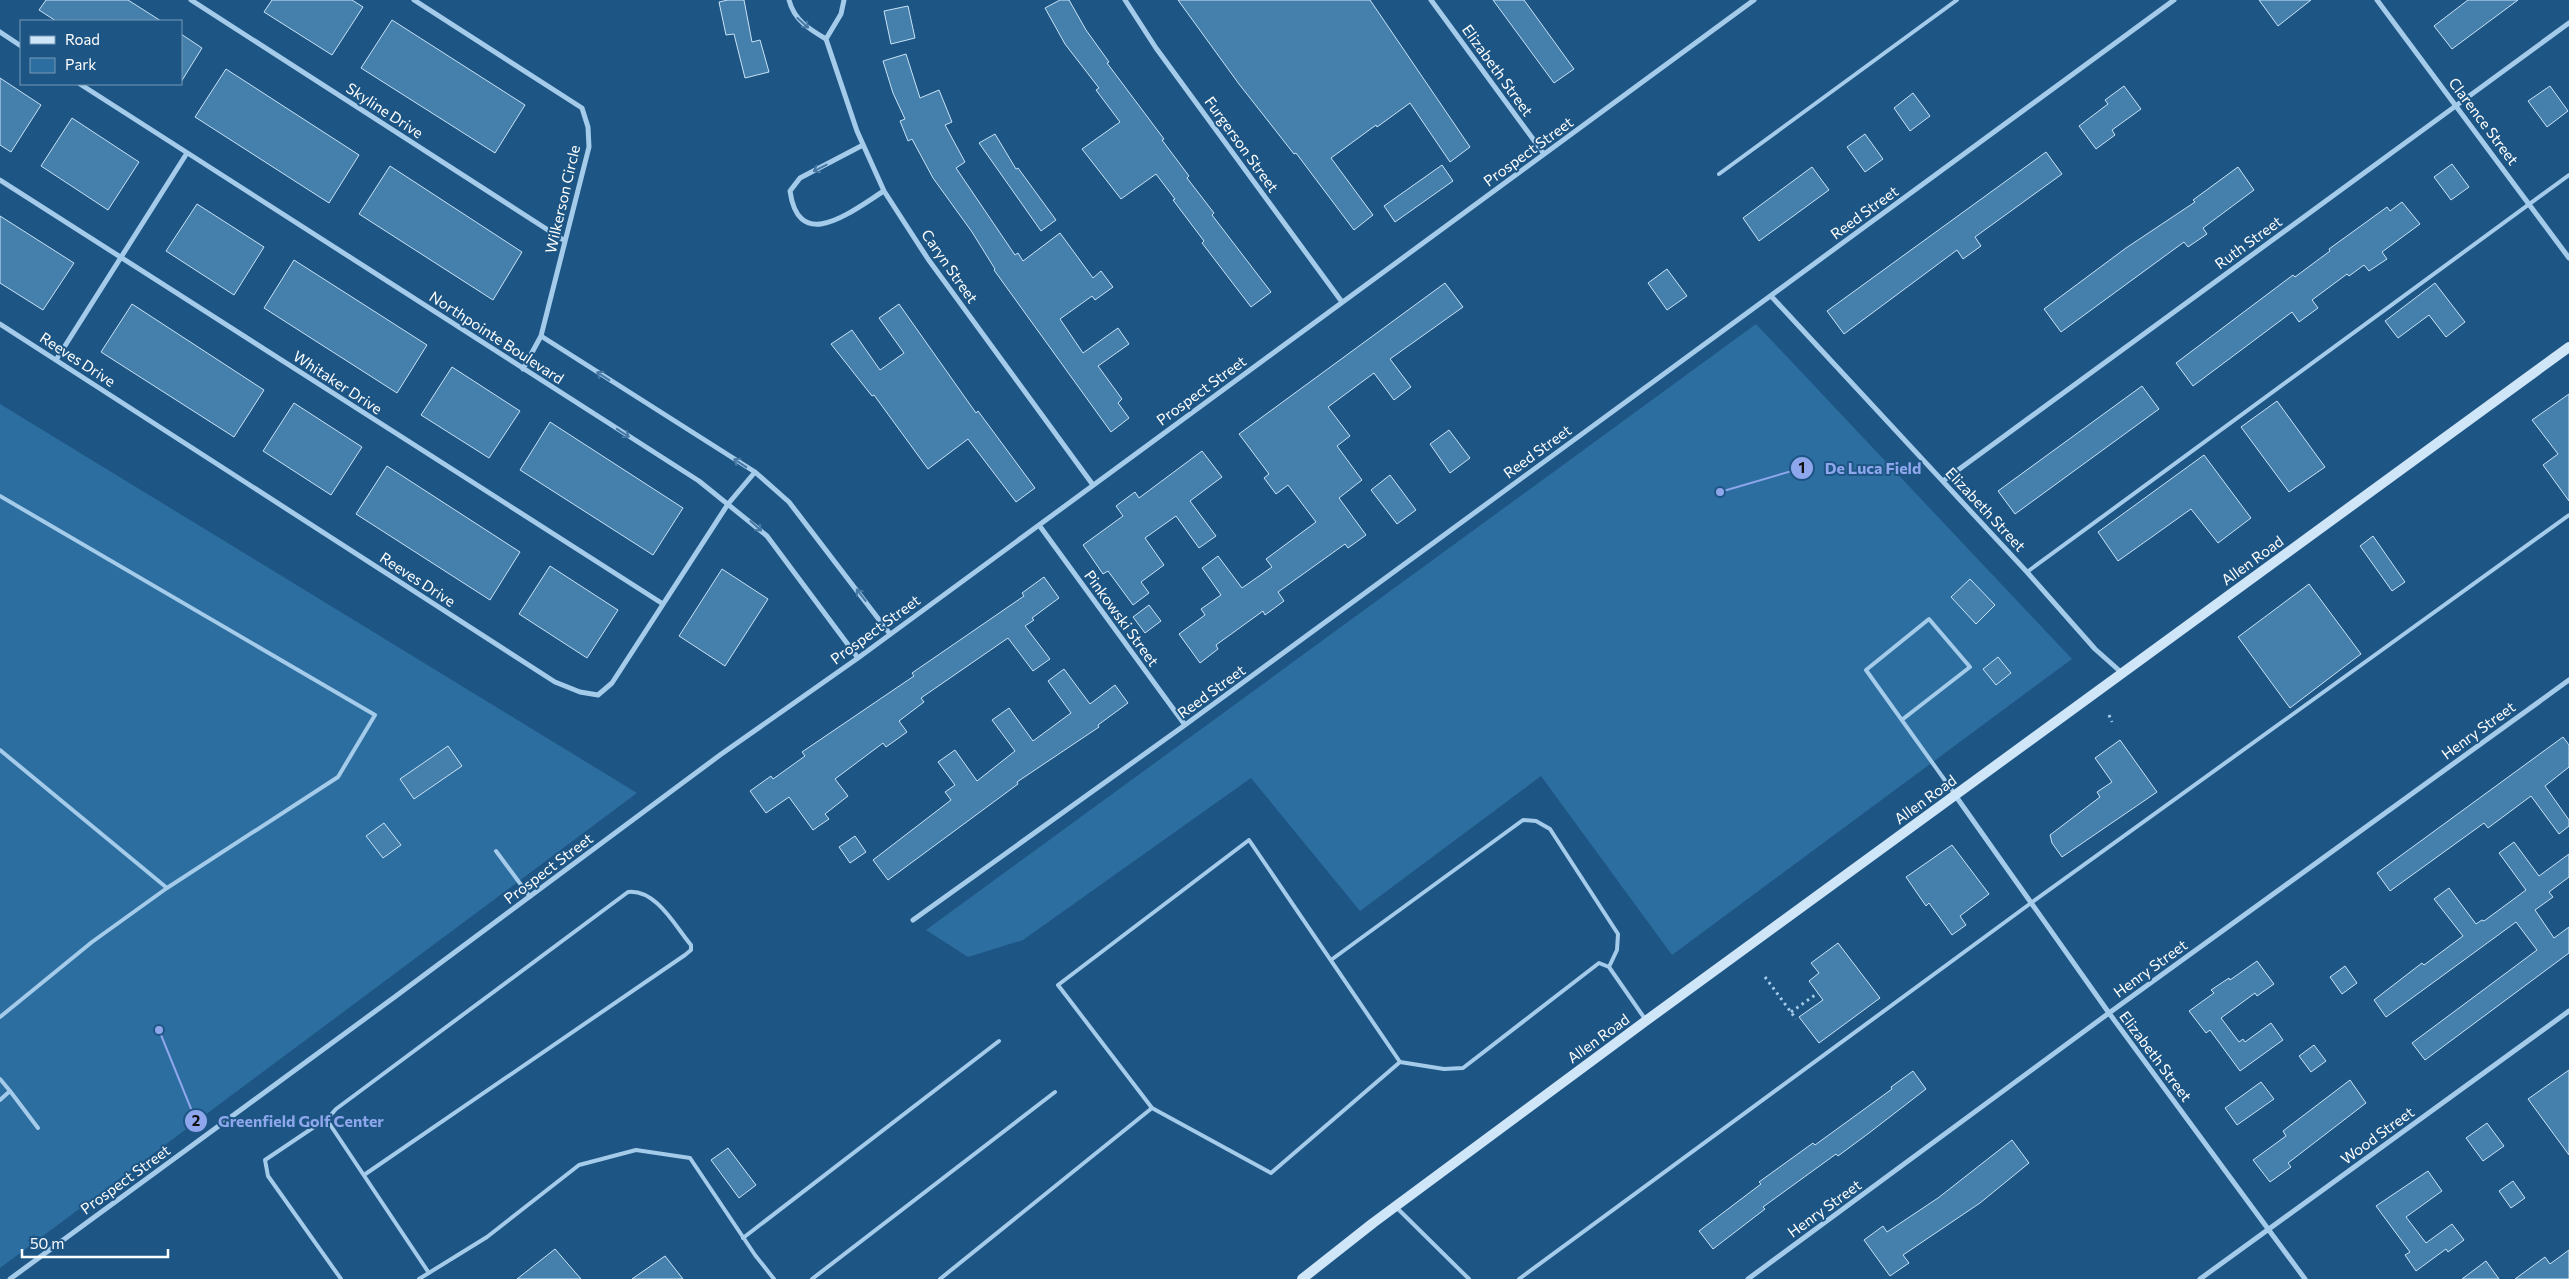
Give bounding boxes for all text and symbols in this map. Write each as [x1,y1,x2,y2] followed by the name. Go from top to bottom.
[797,17,810,29] one-way arrow
[20,20,182,85] legend
[1459,21,1537,119] street label: Elizabeth Street
[65,30,100,48] text: Road
[65,55,96,73] text: Park
[2445,74,2523,168] street label: Clarence Street
[343,78,427,142] street label: Skyline Drive
[1201,93,1283,195] street label: Furgerson Street
[1480,112,1576,190] street label: Prospect Street
[541,143,583,255] street label: Wilkerson Circle
[813,163,828,173] one-way arrow
[1827,181,1901,243] street label: Reed Street
[2211,212,2285,272] street label: Ruth Street
[918,226,982,306] street label: Caryn Street
[426,287,568,387] street label: Northpointe Boulevard
[37,328,119,390] street label: Reeves Drive
[290,347,386,418] street label: Whitaker Drive
[1153,351,1249,429] street label: Prospect Street
[597,370,611,380] one-way arrow
[1500,420,1574,482] street label: Reed Street
[615,428,629,438] one-way arrow
[1790,452,1931,483] callout: De Luca Field
[734,458,748,468] one-way arrow
[1799,458,1805,476] text: 1
[1825,458,1921,477] text: De Luca Field
[1942,463,2030,555] street label: Elizabeth Street
[749,520,762,532] one-way arrow
[2217,531,2287,589] street label: Allen Road
[377,548,459,610] street label: Reeves Drive
[1081,566,1163,670] street label: Pinkowski Street
[855,589,866,602] one-way arrow
[827,590,923,668] street label: Prospect Street
[1174,660,1248,722] street label: Reed Street
[2438,697,2518,763] street label: Henry Street
[1890,770,1960,828] street label: Allen Road
[500,829,596,907] street label: Prospect Street
[2110,935,2190,1001] street label: Henry Street
[2116,1007,2196,1105] street label: Elizabeth Street
[1563,1009,1633,1067] street label: Allen Road
[2337,1102,2417,1168] street label: Wood Street
[183,1105,394,1136] callout: Greenfield Golf Center
[192,1111,200,1129] text: 2
[218,1111,384,1130] text: Greenfield Golf Center
[77,1140,173,1218] street label: Prospect Street
[1784,1175,1864,1241] street label: Henry Street
[22,1226,169,1258] scale bar
[30,1234,64,1252] text: 50 m

